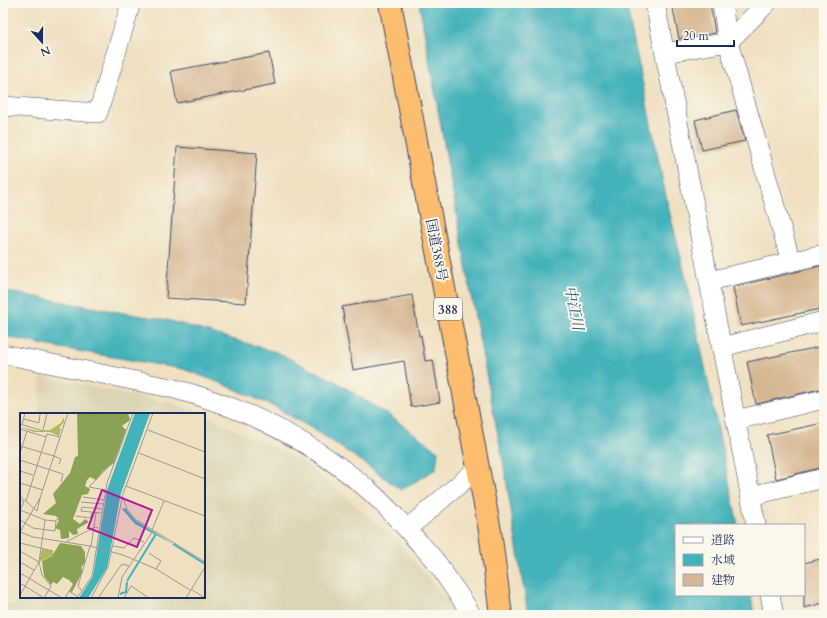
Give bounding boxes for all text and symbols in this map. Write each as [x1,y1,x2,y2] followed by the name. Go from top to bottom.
[22,22,62,62] north arrow
[677,22,734,48] scale bar
[683,28,710,44] text: 20 m
[38,42,53,60] text: N
[421,217,452,283] street label: 国道388号
[560,284,588,334] water label: 中江川
[434,298,462,320] road number: 388
[20,413,205,598] inset map
[675,524,805,596] legend
[711,532,735,548] text: 道路
[711,552,735,568] text: 水域
[711,572,735,588] text: 建物

